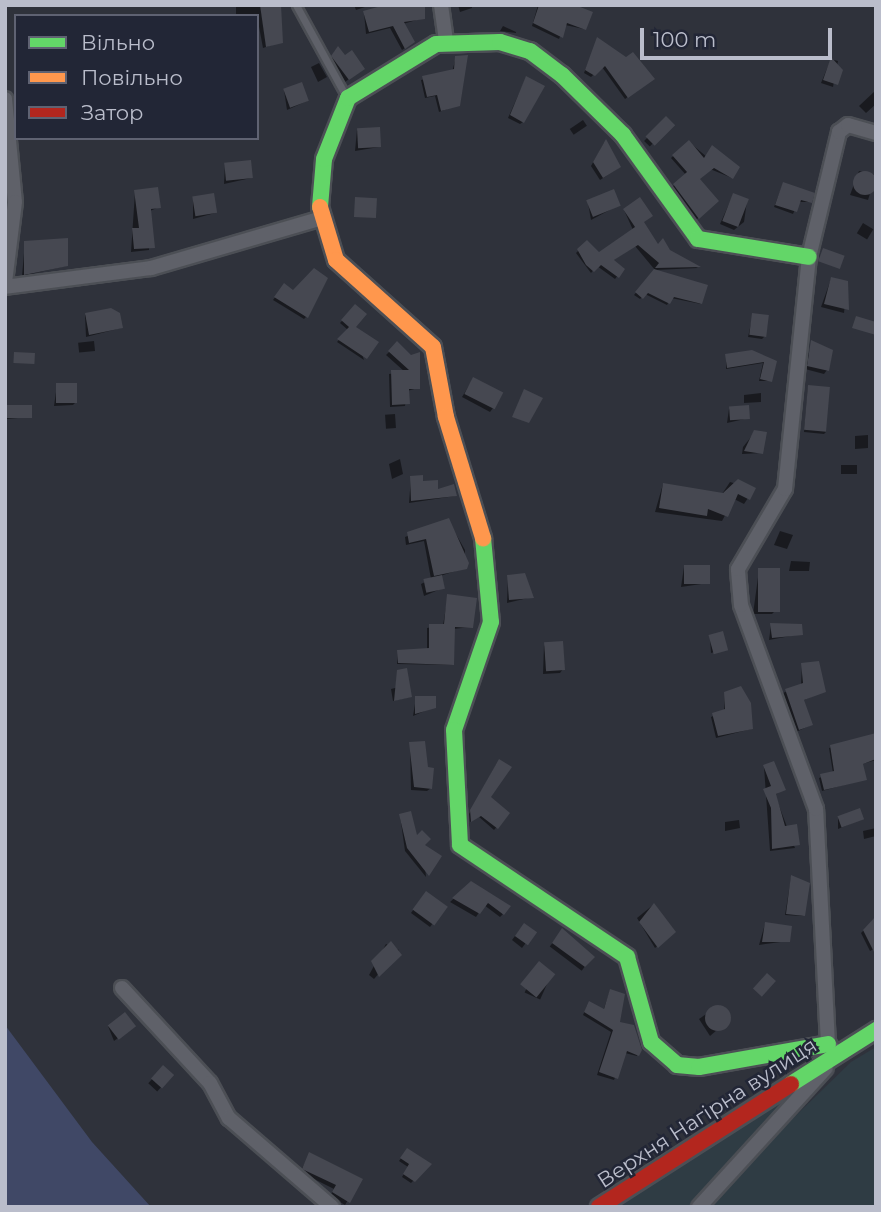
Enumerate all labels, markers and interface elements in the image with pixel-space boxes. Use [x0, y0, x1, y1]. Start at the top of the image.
legend [14, 14, 259, 140]
scale bar [643, 14, 836, 58]
text: 100 m [653, 27, 716, 52]
text: Вільно [81, 30, 155, 55]
text: Повільно [81, 65, 183, 90]
text: Затор [81, 100, 143, 125]
street label: Верхня Нагірна вулиця [593, 1033, 821, 1193]

